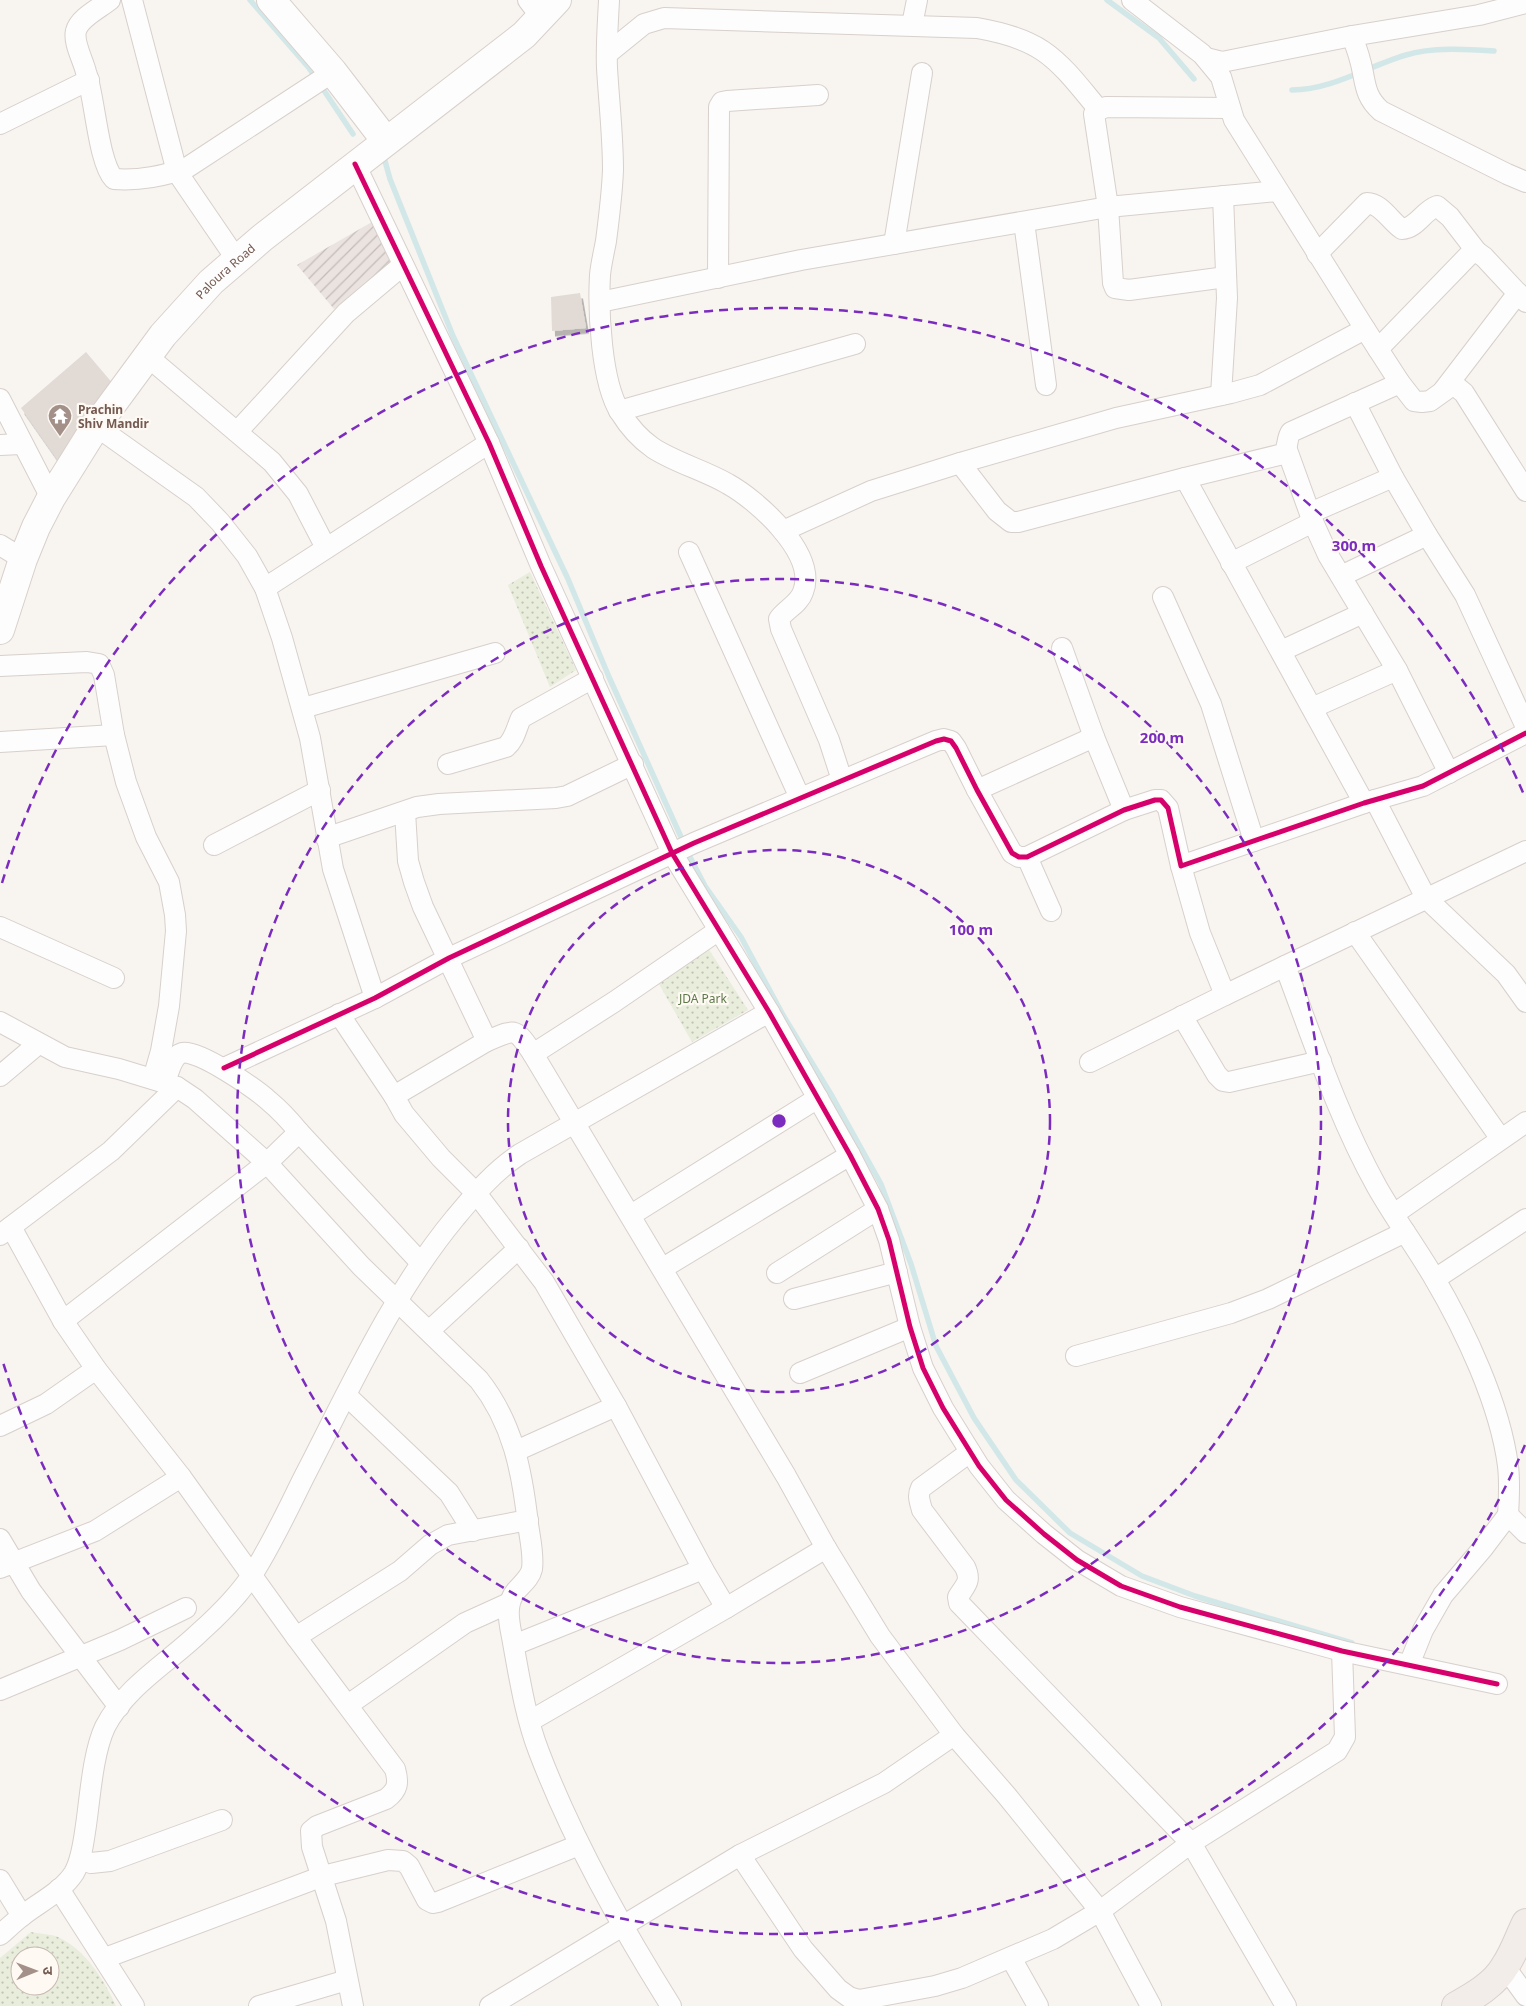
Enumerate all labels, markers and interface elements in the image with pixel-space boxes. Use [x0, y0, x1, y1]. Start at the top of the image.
street label: Paloura Road [191, 239, 258, 302]
place label: Prachin Shiv Mandir [78, 401, 149, 432]
temple icon: Prachin Shiv Mandir [47, 403, 73, 437]
text: 300 m [1332, 535, 1376, 555]
text: 200 m [1140, 727, 1184, 747]
text: 100 m [949, 919, 993, 939]
park label: JDA Park [678, 990, 728, 1007]
centre of rings [770, 1112, 788, 1130]
north arrow [10, 1946, 60, 1996]
text: उ [39, 1966, 58, 1976]

